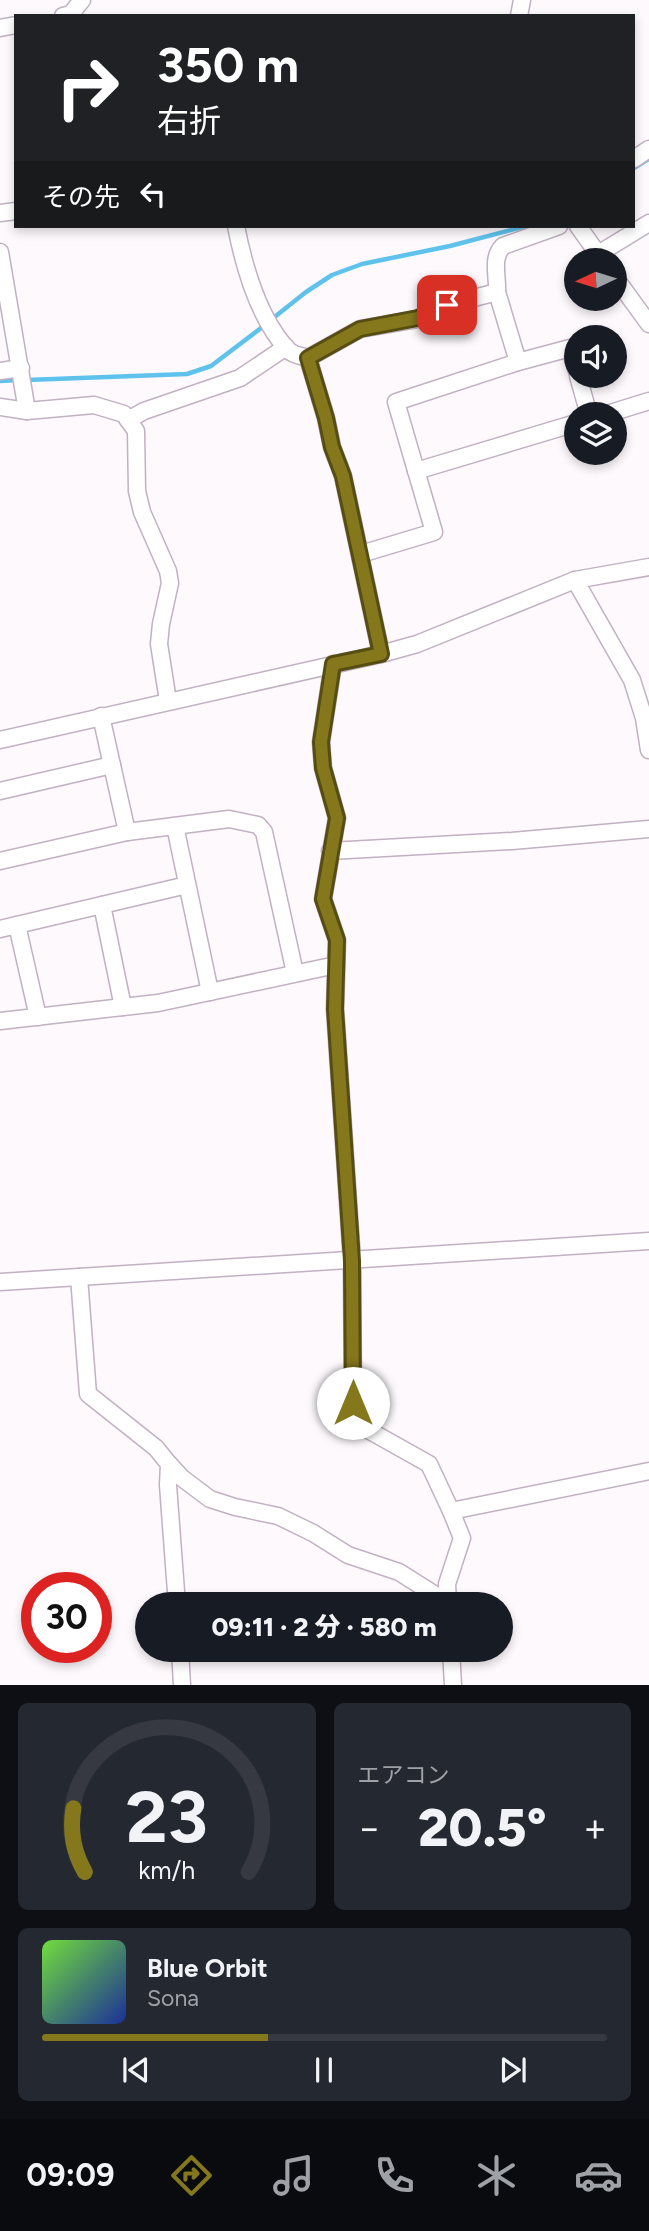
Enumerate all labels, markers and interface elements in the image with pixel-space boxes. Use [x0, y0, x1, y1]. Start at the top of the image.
text: 350 m [157, 35, 299, 94]
icon: right [42, 42, 133, 133]
text: 右折 [157, 102, 221, 140]
icon: left [134, 175, 172, 213]
text: その先 [42, 181, 120, 213]
north arrow [564, 248, 626, 312]
map controls [564, 248, 627, 465]
pin [417, 275, 477, 335]
icon: arrive [428, 286, 466, 324]
button: sound [564, 325, 627, 388]
button: layers [564, 402, 627, 465]
position arrow [316, 1366, 390, 1440]
speed limit sign: 30 [21, 1572, 112, 1663]
text: 09:11 · 2 分 · 580 m [211, 1611, 437, 1643]
text: エアコン [358, 1761, 450, 1789]
text: 23 [125, 1774, 208, 1861]
text: 20.5° [418, 1797, 547, 1859]
text: − [358, 1805, 381, 1851]
text: + [583, 1805, 607, 1851]
text: km/h [138, 1855, 195, 1885]
text: Blue Orbit [147, 1952, 268, 1984]
text: Sona [147, 1984, 199, 2012]
icon: previous [117, 2051, 155, 2089]
icon: pause [305, 2051, 343, 2089]
icon: next [494, 2051, 532, 2089]
icon: directions [167, 2151, 216, 2200]
icon: music [269, 2151, 318, 2200]
icon: phone [370, 2151, 419, 2200]
icon: climate [472, 2151, 521, 2200]
icon: car [574, 2151, 623, 2200]
text: 09:09 [26, 2156, 115, 2194]

